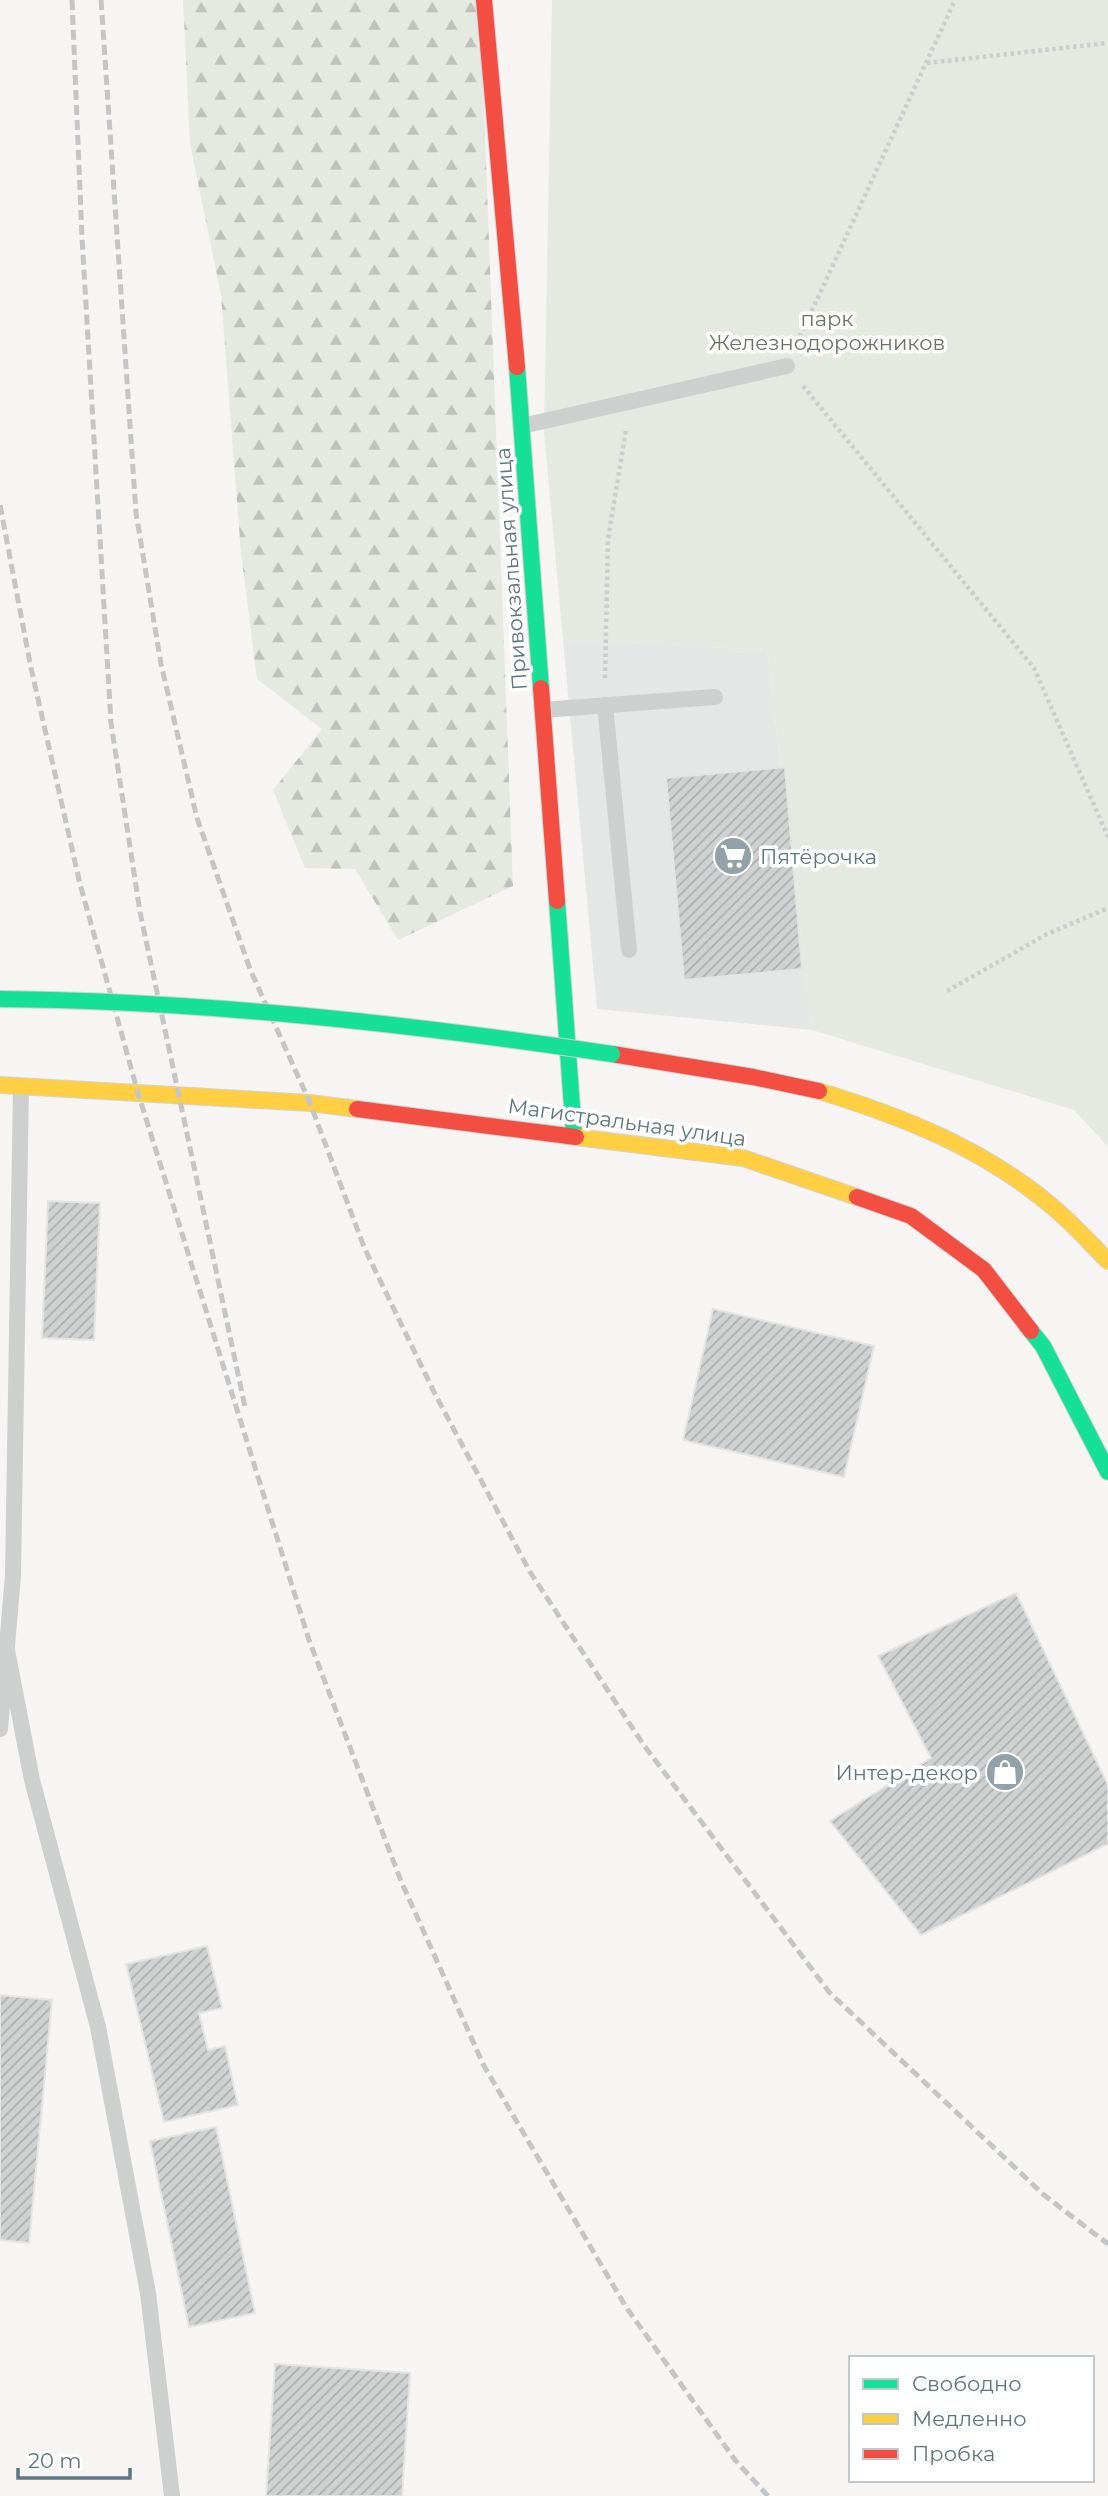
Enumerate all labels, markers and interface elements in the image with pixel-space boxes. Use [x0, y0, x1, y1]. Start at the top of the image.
park label: парк Железнодорожников [709, 306, 945, 355]
street label: Привокзальная улица [490, 447, 532, 691]
supermarket icon: Пятёрочка [712, 835, 754, 877]
place label: Пятёрочка [760, 844, 877, 869]
street label: Магистральная улица [506, 1093, 748, 1151]
shop icon: Интер-декор [984, 1751, 1026, 1793]
place label: Интер-декор [835, 1760, 978, 1785]
legend [849, 2356, 1094, 2482]
text: Свободно [912, 2371, 1022, 2396]
text: Медленно [912, 2406, 1027, 2431]
scale bar [18, 2436, 130, 2480]
text: Пробка [912, 2441, 995, 2466]
text: 20 m [28, 2448, 82, 2473]

